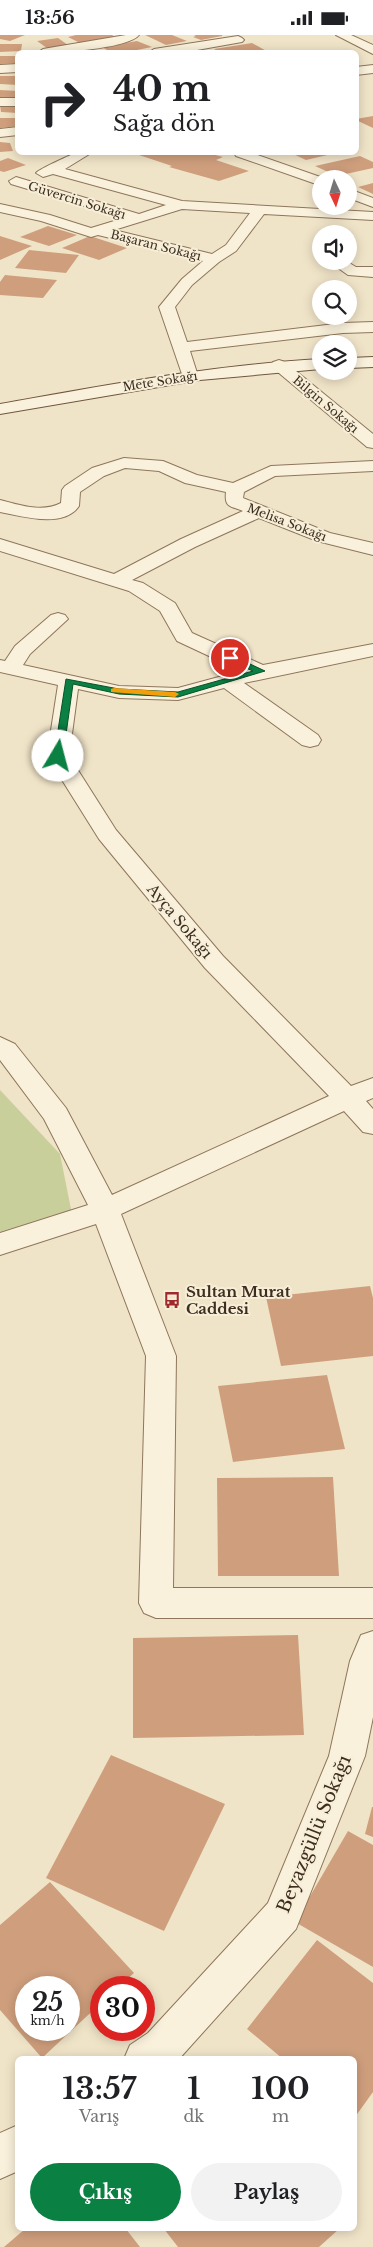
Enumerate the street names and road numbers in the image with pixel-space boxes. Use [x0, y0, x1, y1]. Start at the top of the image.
street label: Güvercin Sokağı [26, 178, 128, 222]
street label: Başaran Sokağı [109, 226, 203, 264]
street label: Mete Sokağı [122, 368, 198, 394]
street label: Bilgin Sokağı [290, 372, 362, 436]
street label: Melisa Sokağı [245, 500, 329, 544]
street label: Ayça Sokağı [143, 879, 217, 962]
street label: Beyazgüllü Sokağı [272, 1752, 356, 1916]

